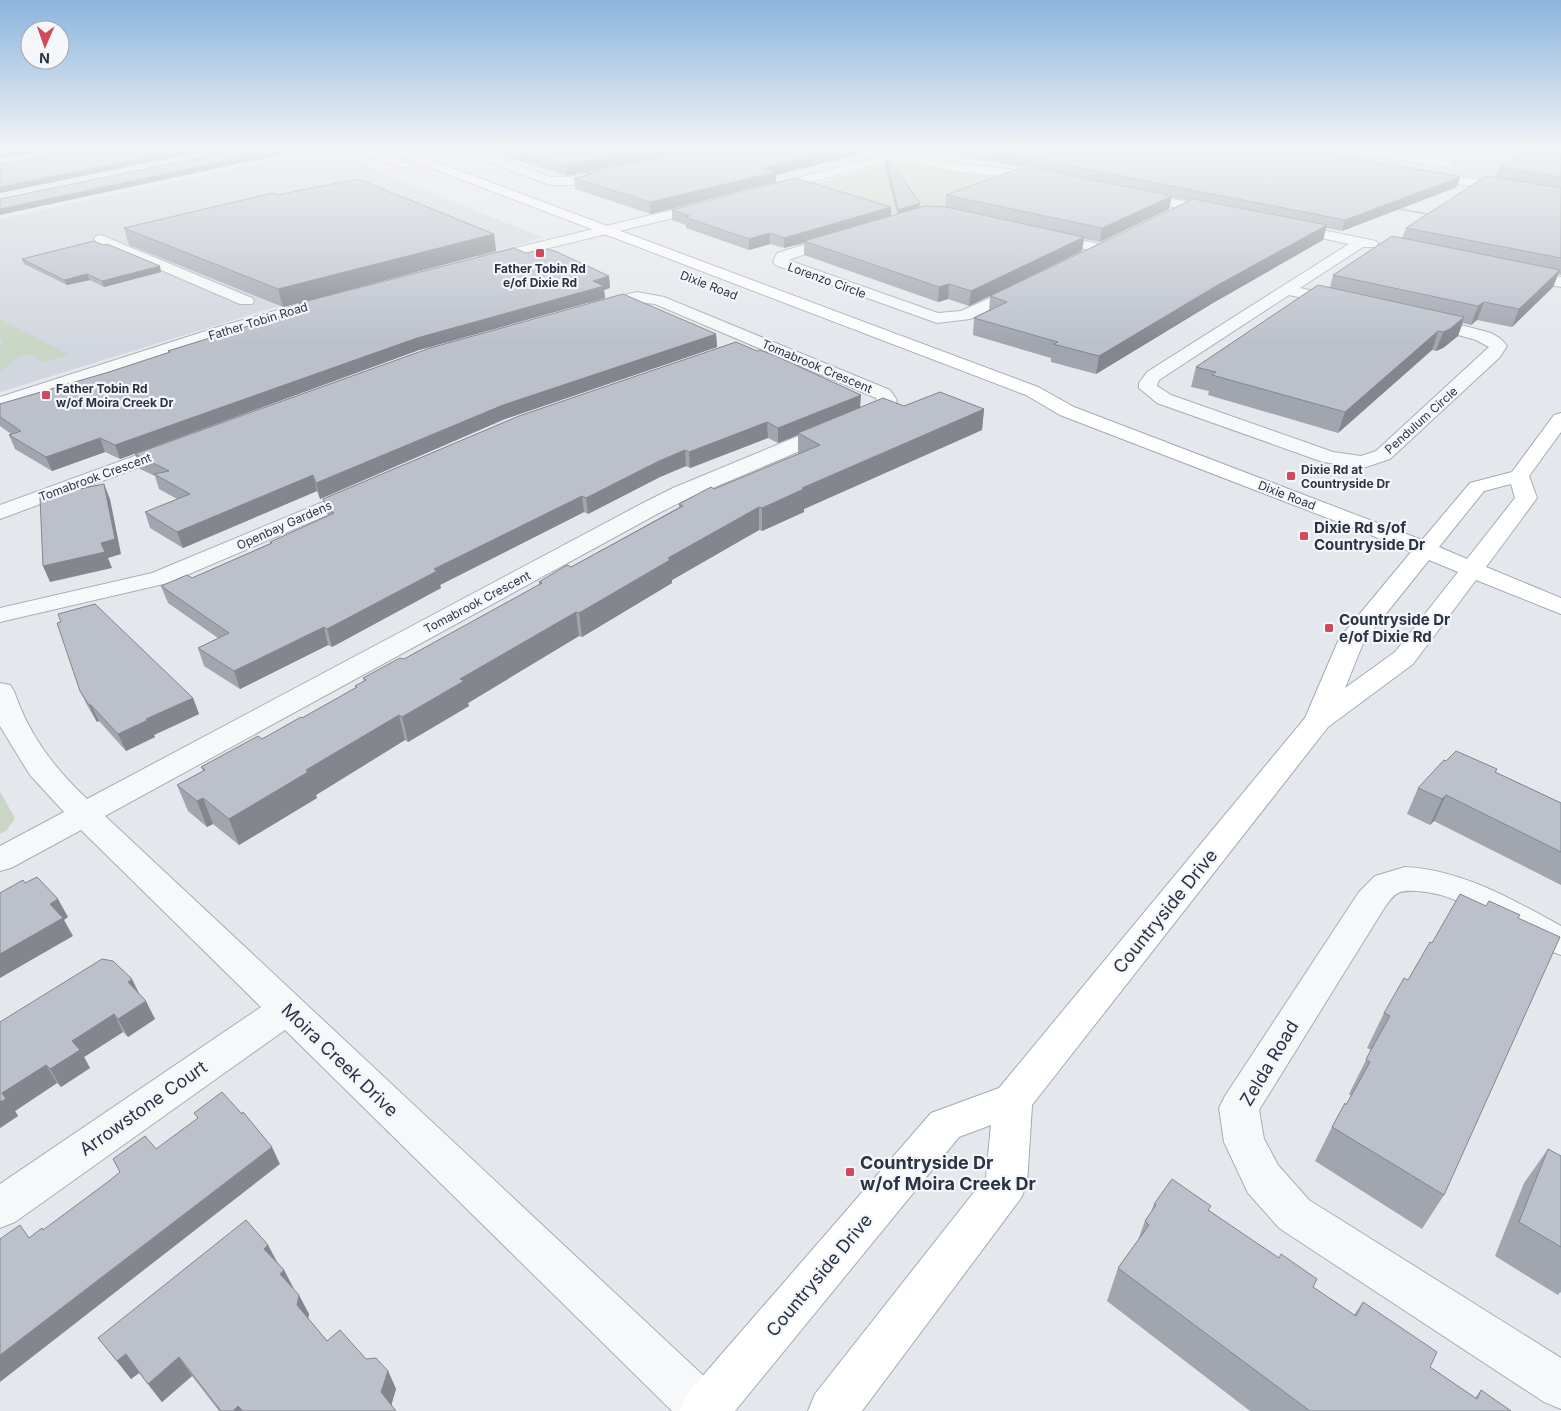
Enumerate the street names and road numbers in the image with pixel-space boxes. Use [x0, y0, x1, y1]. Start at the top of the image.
street label: Lorenzo Circle [786, 259, 868, 301]
street label: Dixie Road [678, 267, 740, 303]
street label: Father Tobin Road [207, 299, 309, 343]
street label: Tomabrook Crescent [760, 336, 875, 396]
street label: Pendulum Circle [1382, 383, 1460, 457]
street label: Tomabrook Crescent [37, 450, 153, 504]
street label: Dixie Road [1256, 477, 1318, 513]
street label: Openbay Gardens [234, 497, 334, 553]
street label: Tomabrook Crescent [421, 568, 533, 636]
street label: Countryside Drive [1109, 845, 1221, 977]
street label: Moira Creek Drive [277, 999, 403, 1121]
street label: Zelda Road [1235, 1017, 1303, 1109]
street label: Arrowstone Court [75, 1056, 211, 1160]
street label: Countryside Drive [762, 1209, 876, 1341]

